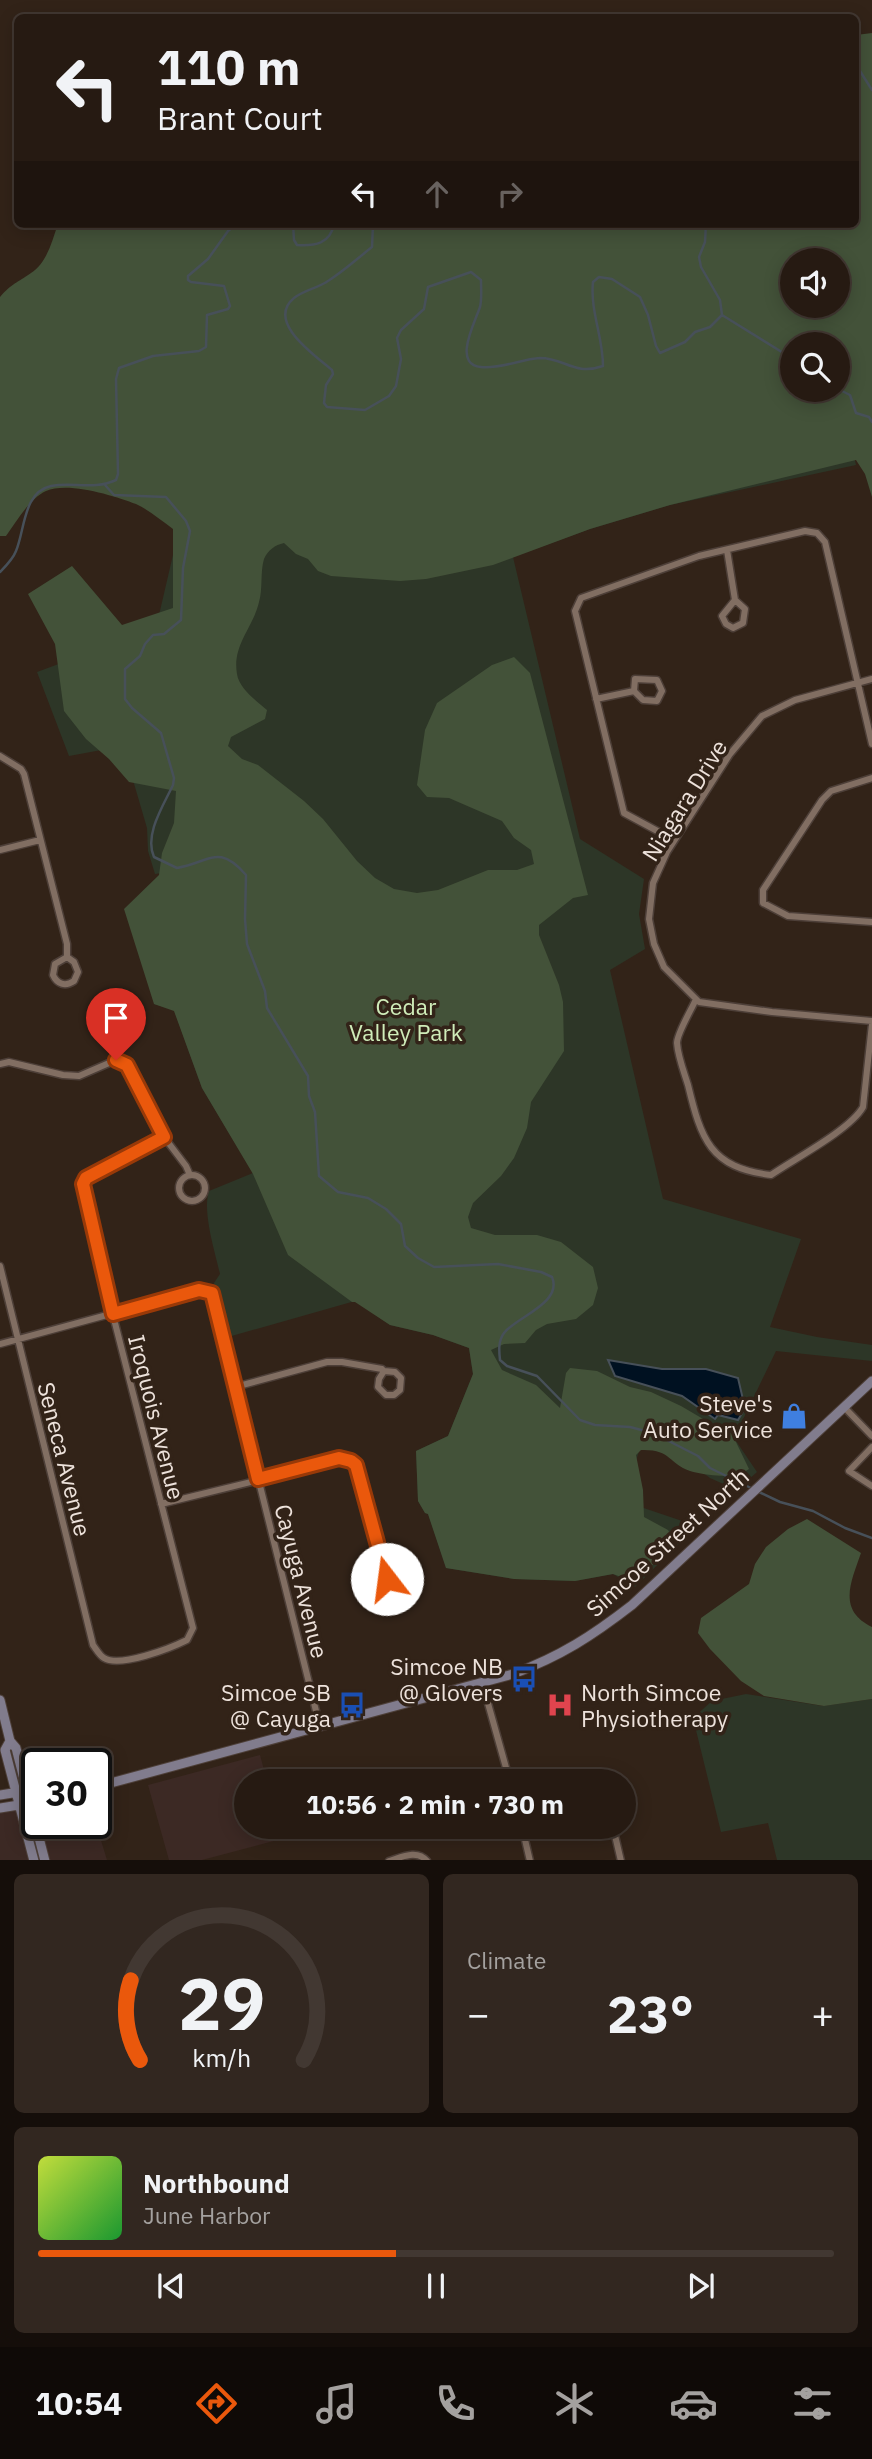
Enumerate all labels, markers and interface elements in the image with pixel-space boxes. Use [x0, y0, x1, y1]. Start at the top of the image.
text: 110 m [157, 35, 301, 98]
icon: left [42, 42, 133, 133]
text: Brant Court [157, 97, 323, 139]
icon: left [345, 175, 383, 213]
icon: ahead [418, 175, 456, 213]
icon: right [491, 175, 529, 213]
map controls [780, 248, 850, 402]
button: sound [780, 248, 850, 318]
button: search [780, 332, 850, 402]
street label: Niagara Drive [635, 733, 733, 867]
pin [86, 988, 146, 1060]
park label: Cedar Valley Park [349, 991, 463, 1047]
icon: arrive [97, 999, 135, 1037]
street label: Iroquois Avenue [122, 1331, 192, 1503]
street label: Seneca Avenue [31, 1379, 99, 1539]
place label: Steve's Auto Service [643, 1388, 773, 1444]
shop icon: Steve's Auto Service [779, 1401, 809, 1431]
street label: Simcoe Street North [579, 1461, 755, 1623]
street label: Cayuga Avenue [268, 1501, 336, 1661]
position arrow [350, 1542, 424, 1616]
place label: Simcoe NB @ Glovers [390, 1651, 503, 1707]
bus stop icon: Simcoe NB @ Glovers [509, 1664, 539, 1694]
place label: Simcoe SB @ Cayuga [221, 1677, 331, 1733]
place label: North Simcoe Physiotherapy [581, 1677, 729, 1733]
bus stop icon: Simcoe SB @ Cayuga [337, 1690, 367, 1720]
hospital icon: North Simcoe Physiotherapy [545, 1690, 575, 1720]
speed limit sign: 30 [21, 1748, 112, 1839]
text: 10:56 · 2 min · 730 m [306, 1787, 564, 1821]
text: Climate [467, 1945, 546, 1975]
text: 29 [178, 1955, 265, 2050]
text: 23° [607, 1980, 694, 2047]
text: − [467, 1989, 490, 2038]
text: + [811, 1989, 834, 2038]
text: km/h [192, 2040, 251, 2073]
text: Northbound [143, 2166, 290, 2200]
text: June Harbor [143, 2200, 271, 2230]
icon: previous [152, 2267, 190, 2305]
icon: pause [417, 2267, 455, 2305]
icon: next [682, 2267, 720, 2305]
icon: directions [192, 2379, 241, 2428]
icon: music [312, 2379, 361, 2428]
icon: phone [431, 2379, 480, 2428]
icon: climate [550, 2379, 599, 2428]
icon: car [669, 2379, 718, 2428]
icon: filters [788, 2379, 837, 2428]
text: 10:54 [35, 2382, 122, 2424]

